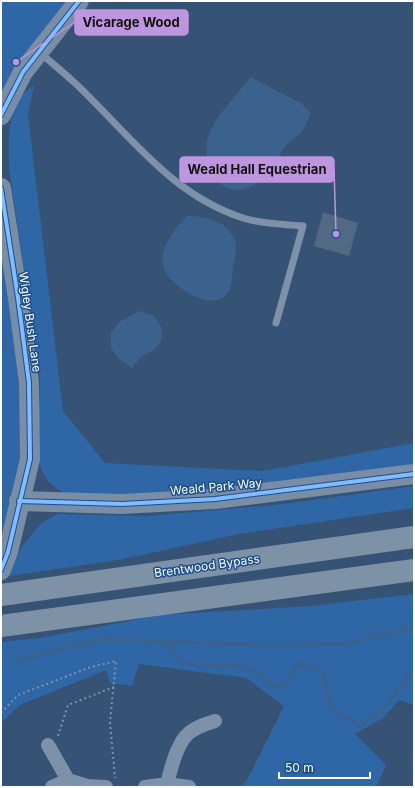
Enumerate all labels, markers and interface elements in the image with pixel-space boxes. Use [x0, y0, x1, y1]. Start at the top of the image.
callout: Vicarage Wood [75, 10, 188, 35]
text: Vicarage Wood [82, 14, 180, 30]
callout: Weald Hall Equestrian [180, 157, 334, 182]
text: Weald Hall Equestrian [188, 161, 326, 177]
street label: Wigley Bush Lane [16, 271, 45, 373]
street label: Weald Park Way [169, 475, 263, 498]
street label: Brentwood Bypass [153, 551, 261, 580]
scale bar [279, 754, 370, 780]
text: 50 m [285, 760, 314, 775]

